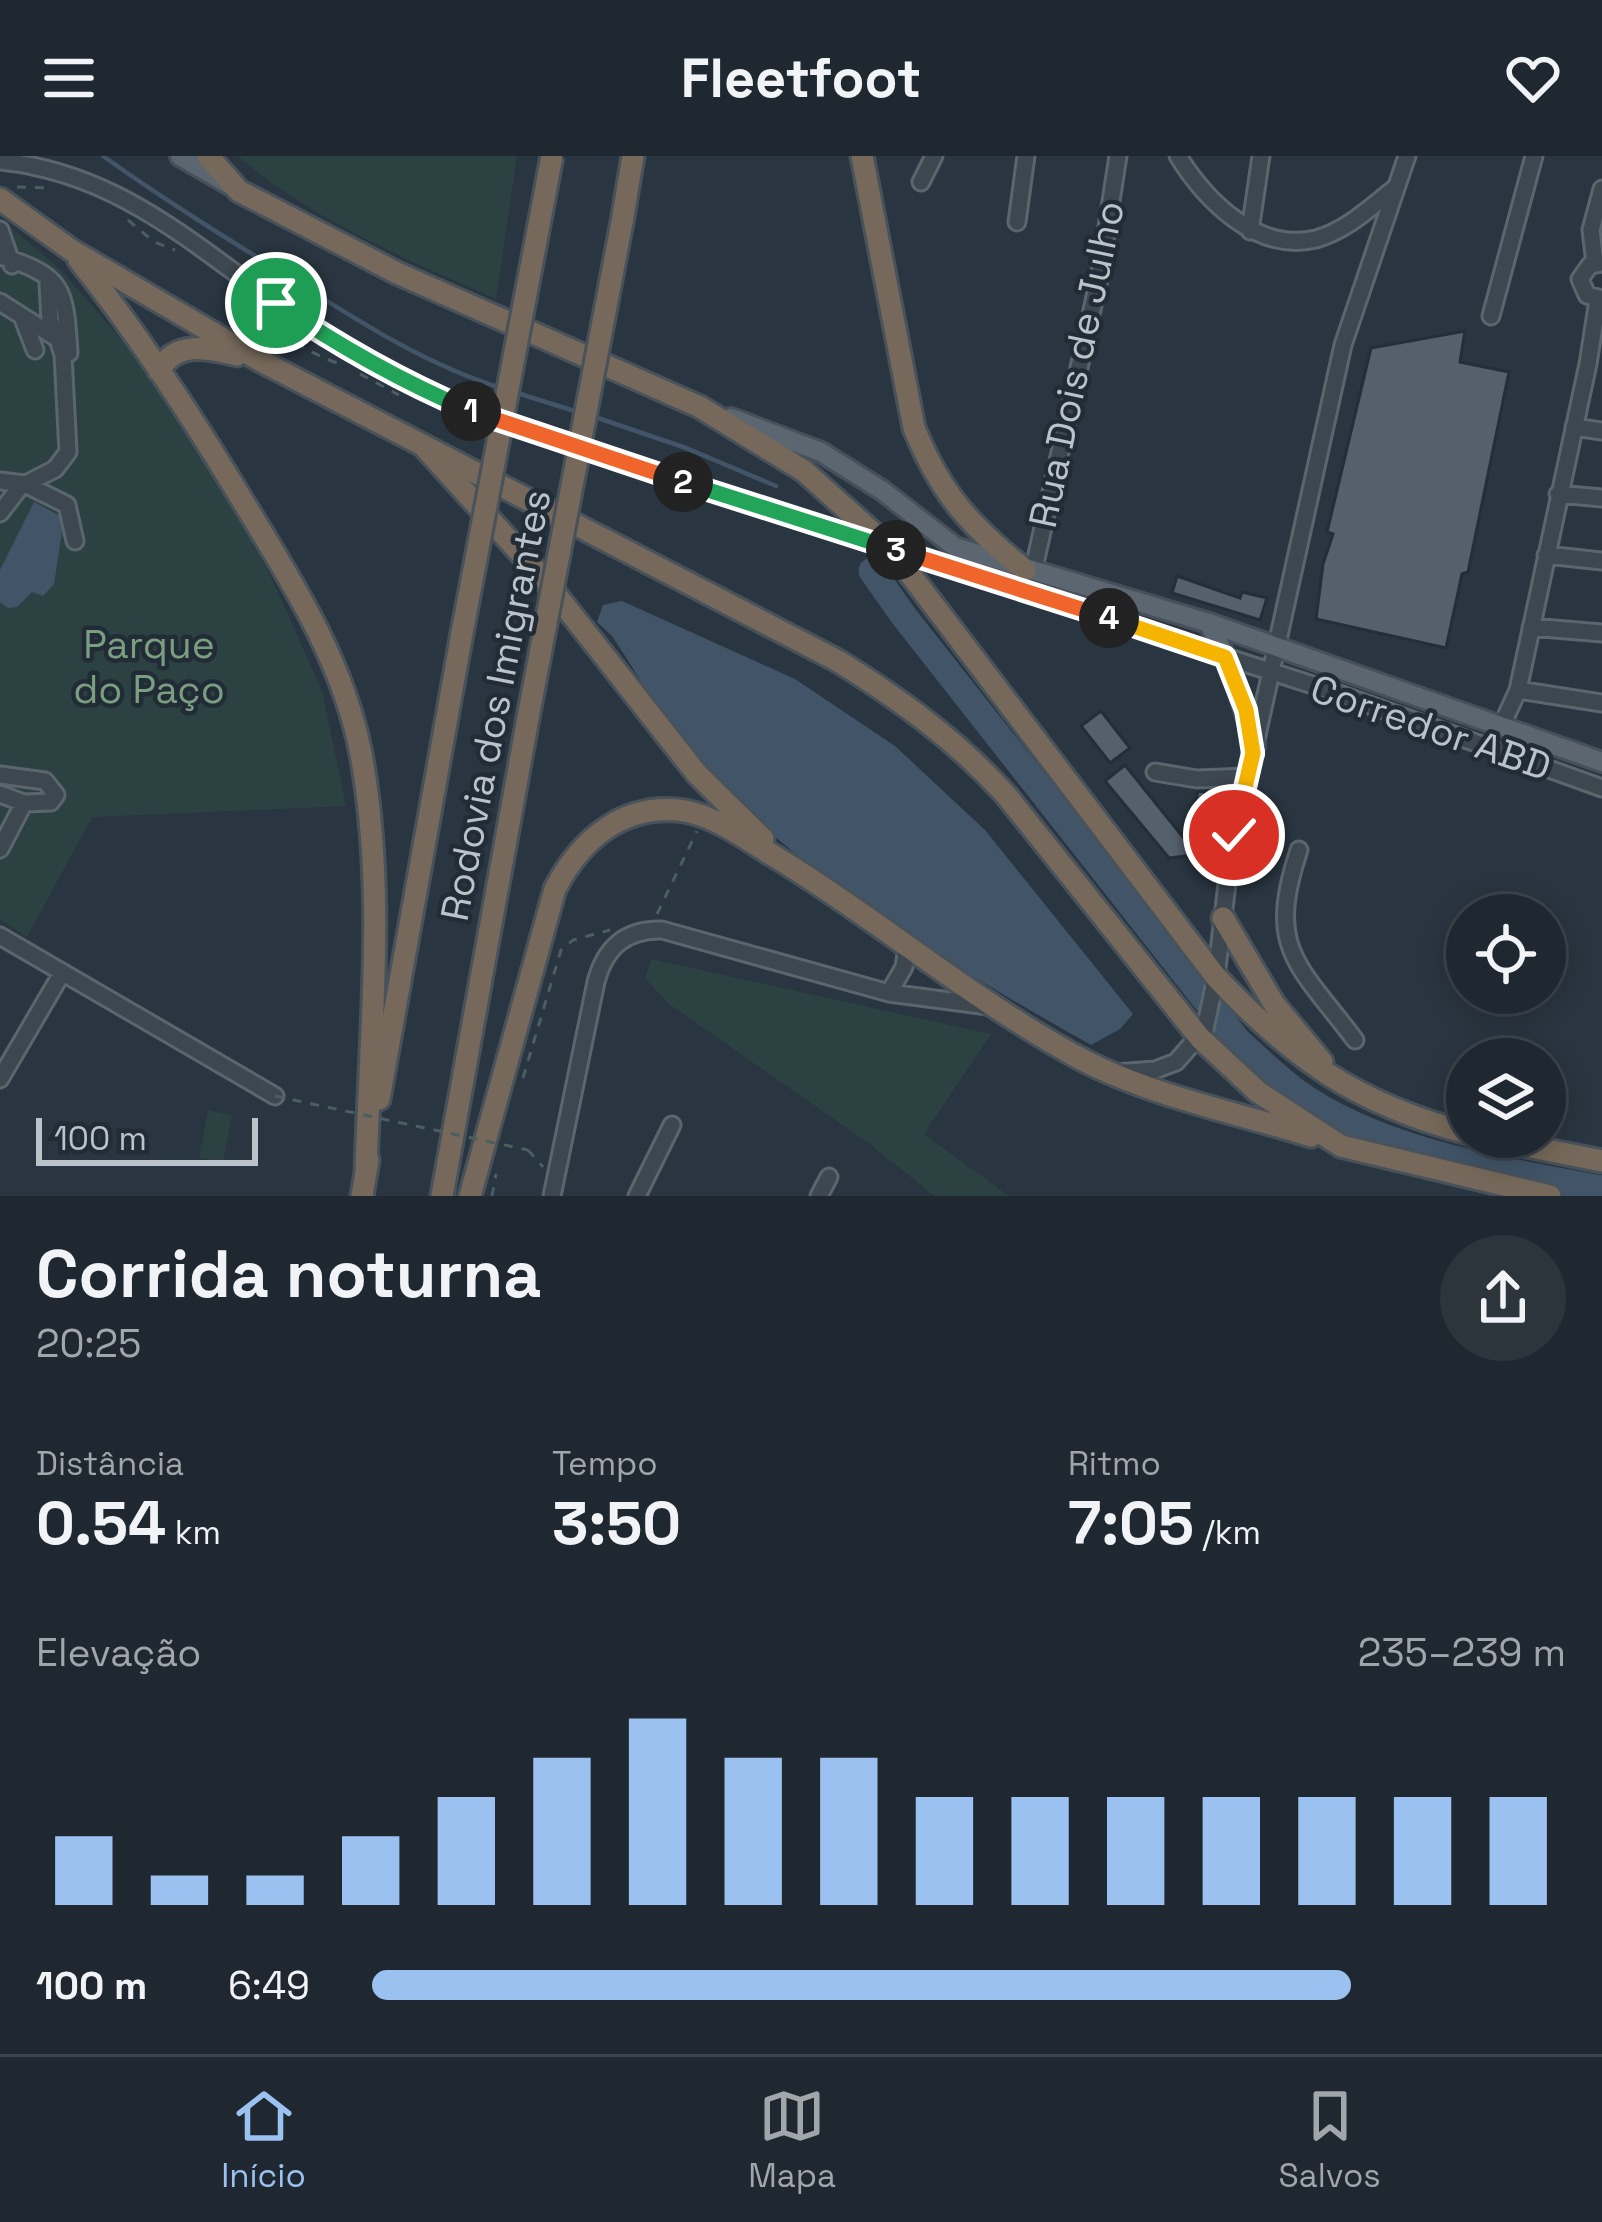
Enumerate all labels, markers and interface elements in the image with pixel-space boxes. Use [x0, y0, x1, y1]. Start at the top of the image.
text: Fleetfoot [681, 44, 921, 113]
icon: menu [36, 45, 102, 111]
icon: heart [1500, 45, 1566, 111]
street label: Rua Dois de Julho [1018, 196, 1135, 532]
pin [225, 252, 327, 354]
icon: arrive [243, 270, 309, 336]
pin: 1 [441, 381, 501, 441]
text: 1 [464, 390, 478, 432]
pin: 2 [653, 452, 713, 512]
text: 2 [673, 461, 693, 503]
street label: Rodovia dos Imigrantes [430, 485, 561, 925]
pin: 3 [866, 520, 926, 580]
text: 3 [886, 529, 906, 571]
pin: 4 [1079, 588, 1139, 648]
text: 4 [1099, 597, 1120, 639]
park label: Parque do Paço [73, 620, 225, 714]
street label: Corredor ABD [1304, 664, 1557, 791]
pin [1183, 784, 1285, 886]
icon: check [1201, 802, 1267, 868]
map controls [1446, 894, 1566, 1158]
button: locate [1446, 894, 1566, 1014]
button: layers [1446, 1038, 1566, 1158]
scale bar [36, 1112, 258, 1165]
text: 100 m [54, 1118, 147, 1160]
text: Corrida noturna [36, 1232, 541, 1316]
button: share [1440, 1235, 1566, 1361]
text: 20:25 [36, 1319, 141, 1368]
text: Distância [36, 1443, 184, 1485]
text: Tempo [552, 1443, 658, 1485]
text: Ritmo [1068, 1443, 1161, 1485]
text: 0.54 [36, 1485, 166, 1562]
text: 3:50 [552, 1485, 681, 1562]
text: 7:05 [1068, 1485, 1194, 1562]
text: km [166, 1512, 221, 1554]
text: /km [1194, 1512, 1261, 1554]
text: Elevação [36, 1628, 201, 1677]
text: 235–239 m [1358, 1628, 1566, 1677]
text: 100 m [36, 1961, 147, 2010]
text: 6:49 [228, 1961, 310, 2010]
tab: Início [221, 2083, 306, 2197]
tab: Mapa [748, 2083, 836, 2197]
tab: Salvos [1279, 2083, 1381, 2197]

